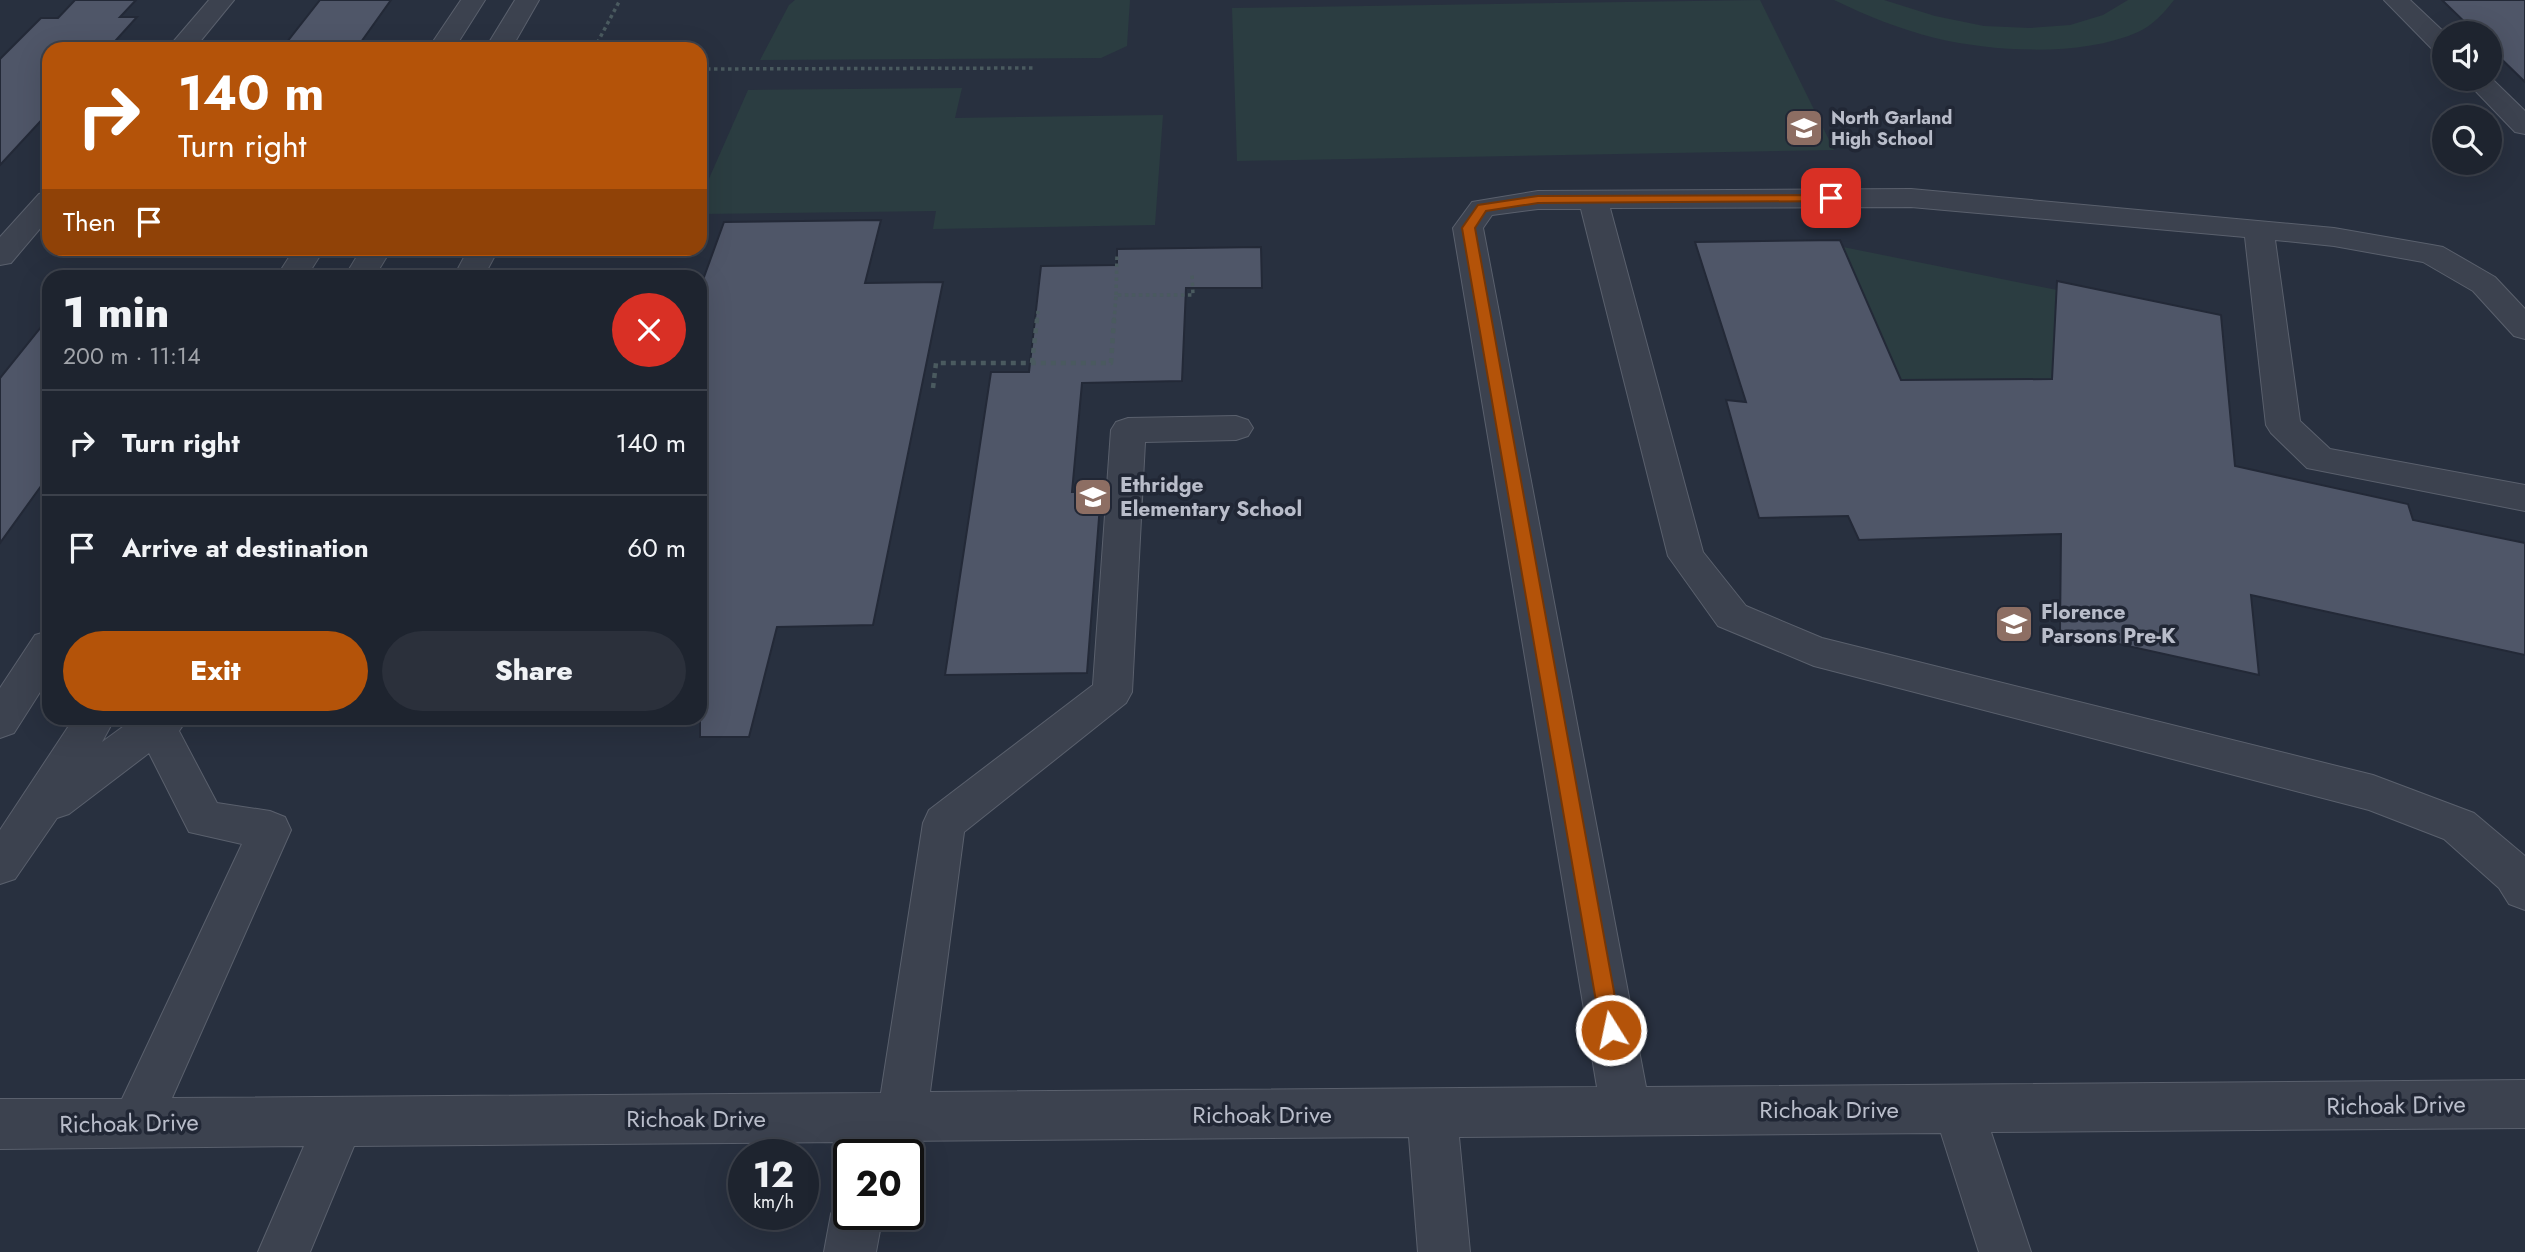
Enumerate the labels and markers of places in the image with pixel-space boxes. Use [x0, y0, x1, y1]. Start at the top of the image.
place label: North Garland High School [1831, 105, 1952, 152]
school or university icon: North Garland High School [1783, 107, 1825, 149]
pin [1801, 168, 1861, 228]
place label: Ethridge Elementary School [1120, 470, 1302, 524]
school or university icon: Ethridge Elementary School [1072, 476, 1114, 518]
place label: Florence Parsons Pre-K [2041, 597, 2176, 651]
school or university icon: Florence Parsons Pre-K [1993, 603, 2035, 645]

